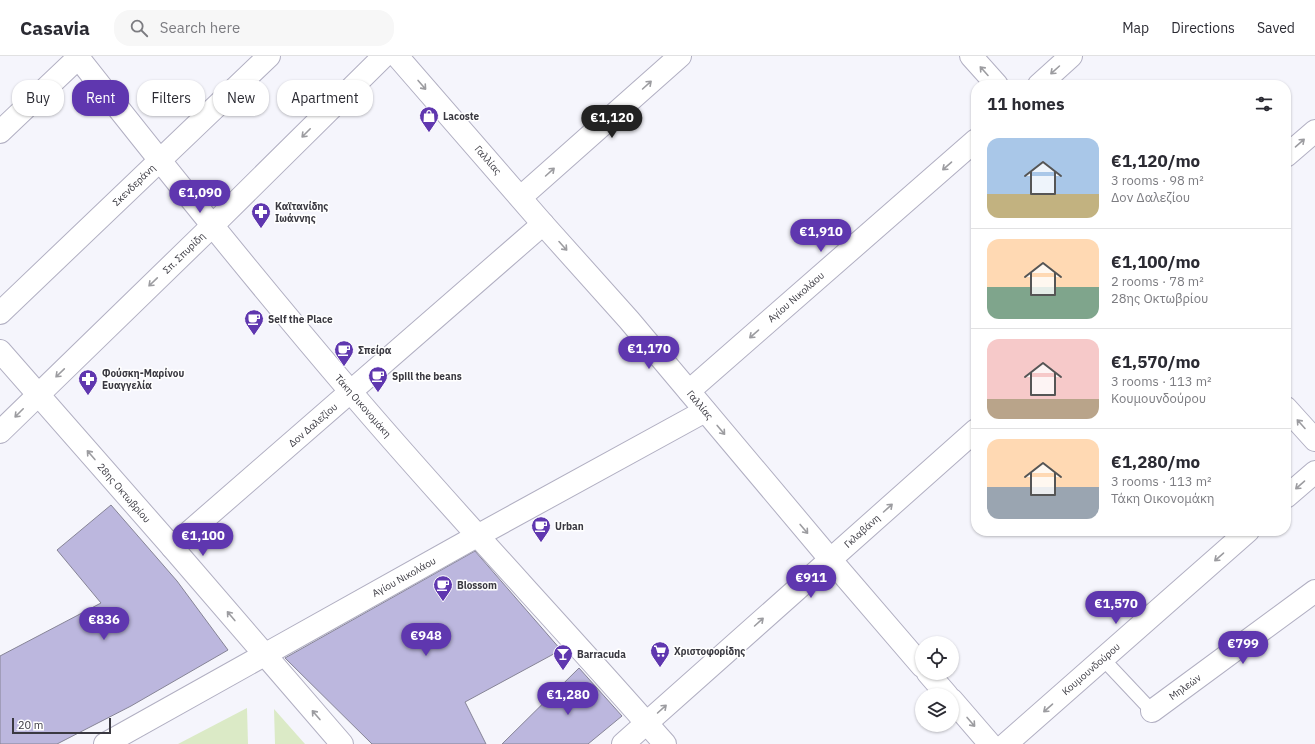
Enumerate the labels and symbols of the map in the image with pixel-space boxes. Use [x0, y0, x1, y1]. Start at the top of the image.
one-way arrow [980, 66, 989, 76]
one-way arrow [1050, 66, 1060, 75]
one-way arrow [418, 80, 427, 91]
one-way arrow [642, 81, 652, 90]
shop icon: Lacoste [418, 105, 440, 133]
pin: €1,120 [579, 105, 645, 139]
place label: Lacoste [443, 110, 480, 123]
one-way arrow [301, 128, 311, 137]
one-way arrow [1295, 139, 1306, 148]
street label: Γαλλίας [472, 143, 504, 177]
street label: Σκενδεράνη [110, 161, 158, 209]
one-way arrow [941, 161, 952, 170]
one-way arrow [545, 167, 555, 176]
pin: €1,090 [167, 180, 233, 214]
place label: Καϊτανίδης Ιωάννης [275, 200, 328, 225]
pharmacy icon: Καϊτανίδης Ιωάννης [250, 201, 272, 229]
pin: €1,910 [788, 219, 854, 253]
street label: Σπ. Σπυρίδη [160, 230, 208, 276]
one-way arrow [559, 241, 568, 252]
street label: Αγίου Νικολάου [765, 269, 827, 325]
one-way arrow [148, 277, 158, 287]
cafe icon: Self the Place [243, 308, 265, 336]
place label: Self the Place [268, 313, 333, 326]
one-way arrow [749, 330, 759, 339]
pin: €1,170 [616, 336, 682, 370]
cafe icon: Σπείρα [333, 339, 355, 367]
place label: Σπείρα [358, 344, 392, 357]
cafe icon: Spill the beans [367, 365, 389, 393]
place label: Φούσκη-Μαρίνου Ευαγγελία [102, 367, 184, 392]
one-way arrow [55, 368, 65, 378]
pharmacy icon: Φούσκη-Μαρίνου Ευαγγελία [77, 368, 99, 396]
place label: Spill the beans [392, 370, 462, 383]
street label: Τάκη Οικονομάκη [332, 372, 394, 440]
street label: Γαλλίας [684, 388, 716, 423]
street label: Δον Δαλεζίου [286, 400, 340, 450]
one-way arrow [14, 408, 24, 418]
one-way arrow [1296, 419, 1305, 429]
one-way arrow [716, 425, 725, 435]
one-way arrow [87, 450, 96, 460]
street label: 28ης Οκτωβρίου [95, 460, 153, 526]
one-way arrow [1295, 480, 1306, 489]
one-way arrow [883, 503, 893, 513]
street label: Γκλαβάνη [841, 511, 883, 551]
cafe icon: Urban [530, 515, 552, 543]
place label: Urban [555, 520, 584, 533]
pin: €1,100 [170, 523, 236, 557]
one-way arrow [800, 524, 809, 535]
one-way arrow [1213, 552, 1224, 561]
street label: Αγίου Νικολάου [370, 554, 438, 600]
pin: €911 [787, 565, 835, 599]
cafe icon: Blossom [432, 574, 454, 602]
place label: Blossom [457, 579, 497, 592]
pin: €1,570 [1083, 591, 1149, 625]
pin: €836 [80, 607, 128, 641]
one-way arrow [227, 611, 236, 622]
one-way arrow [754, 618, 765, 627]
pin: €948 [402, 623, 450, 657]
pin: €799 [1219, 631, 1267, 665]
supermarket icon: Χριστοφορίδης [649, 640, 671, 668]
street label: Κουμουνδούρου [1059, 640, 1123, 698]
bar icon: Barracuda [552, 643, 574, 671]
place label: Χριστοφορίδης [674, 645, 745, 658]
place label: Barracuda [577, 648, 626, 661]
street label: Μηλεών [1166, 671, 1204, 703]
pin: €1,280 [535, 682, 601, 716]
one-way arrow [1042, 703, 1053, 712]
one-way arrow [657, 704, 667, 713]
one-way arrow [312, 709, 321, 720]
scale bar [12, 716, 111, 735]
one-way arrow [966, 717, 976, 727]

